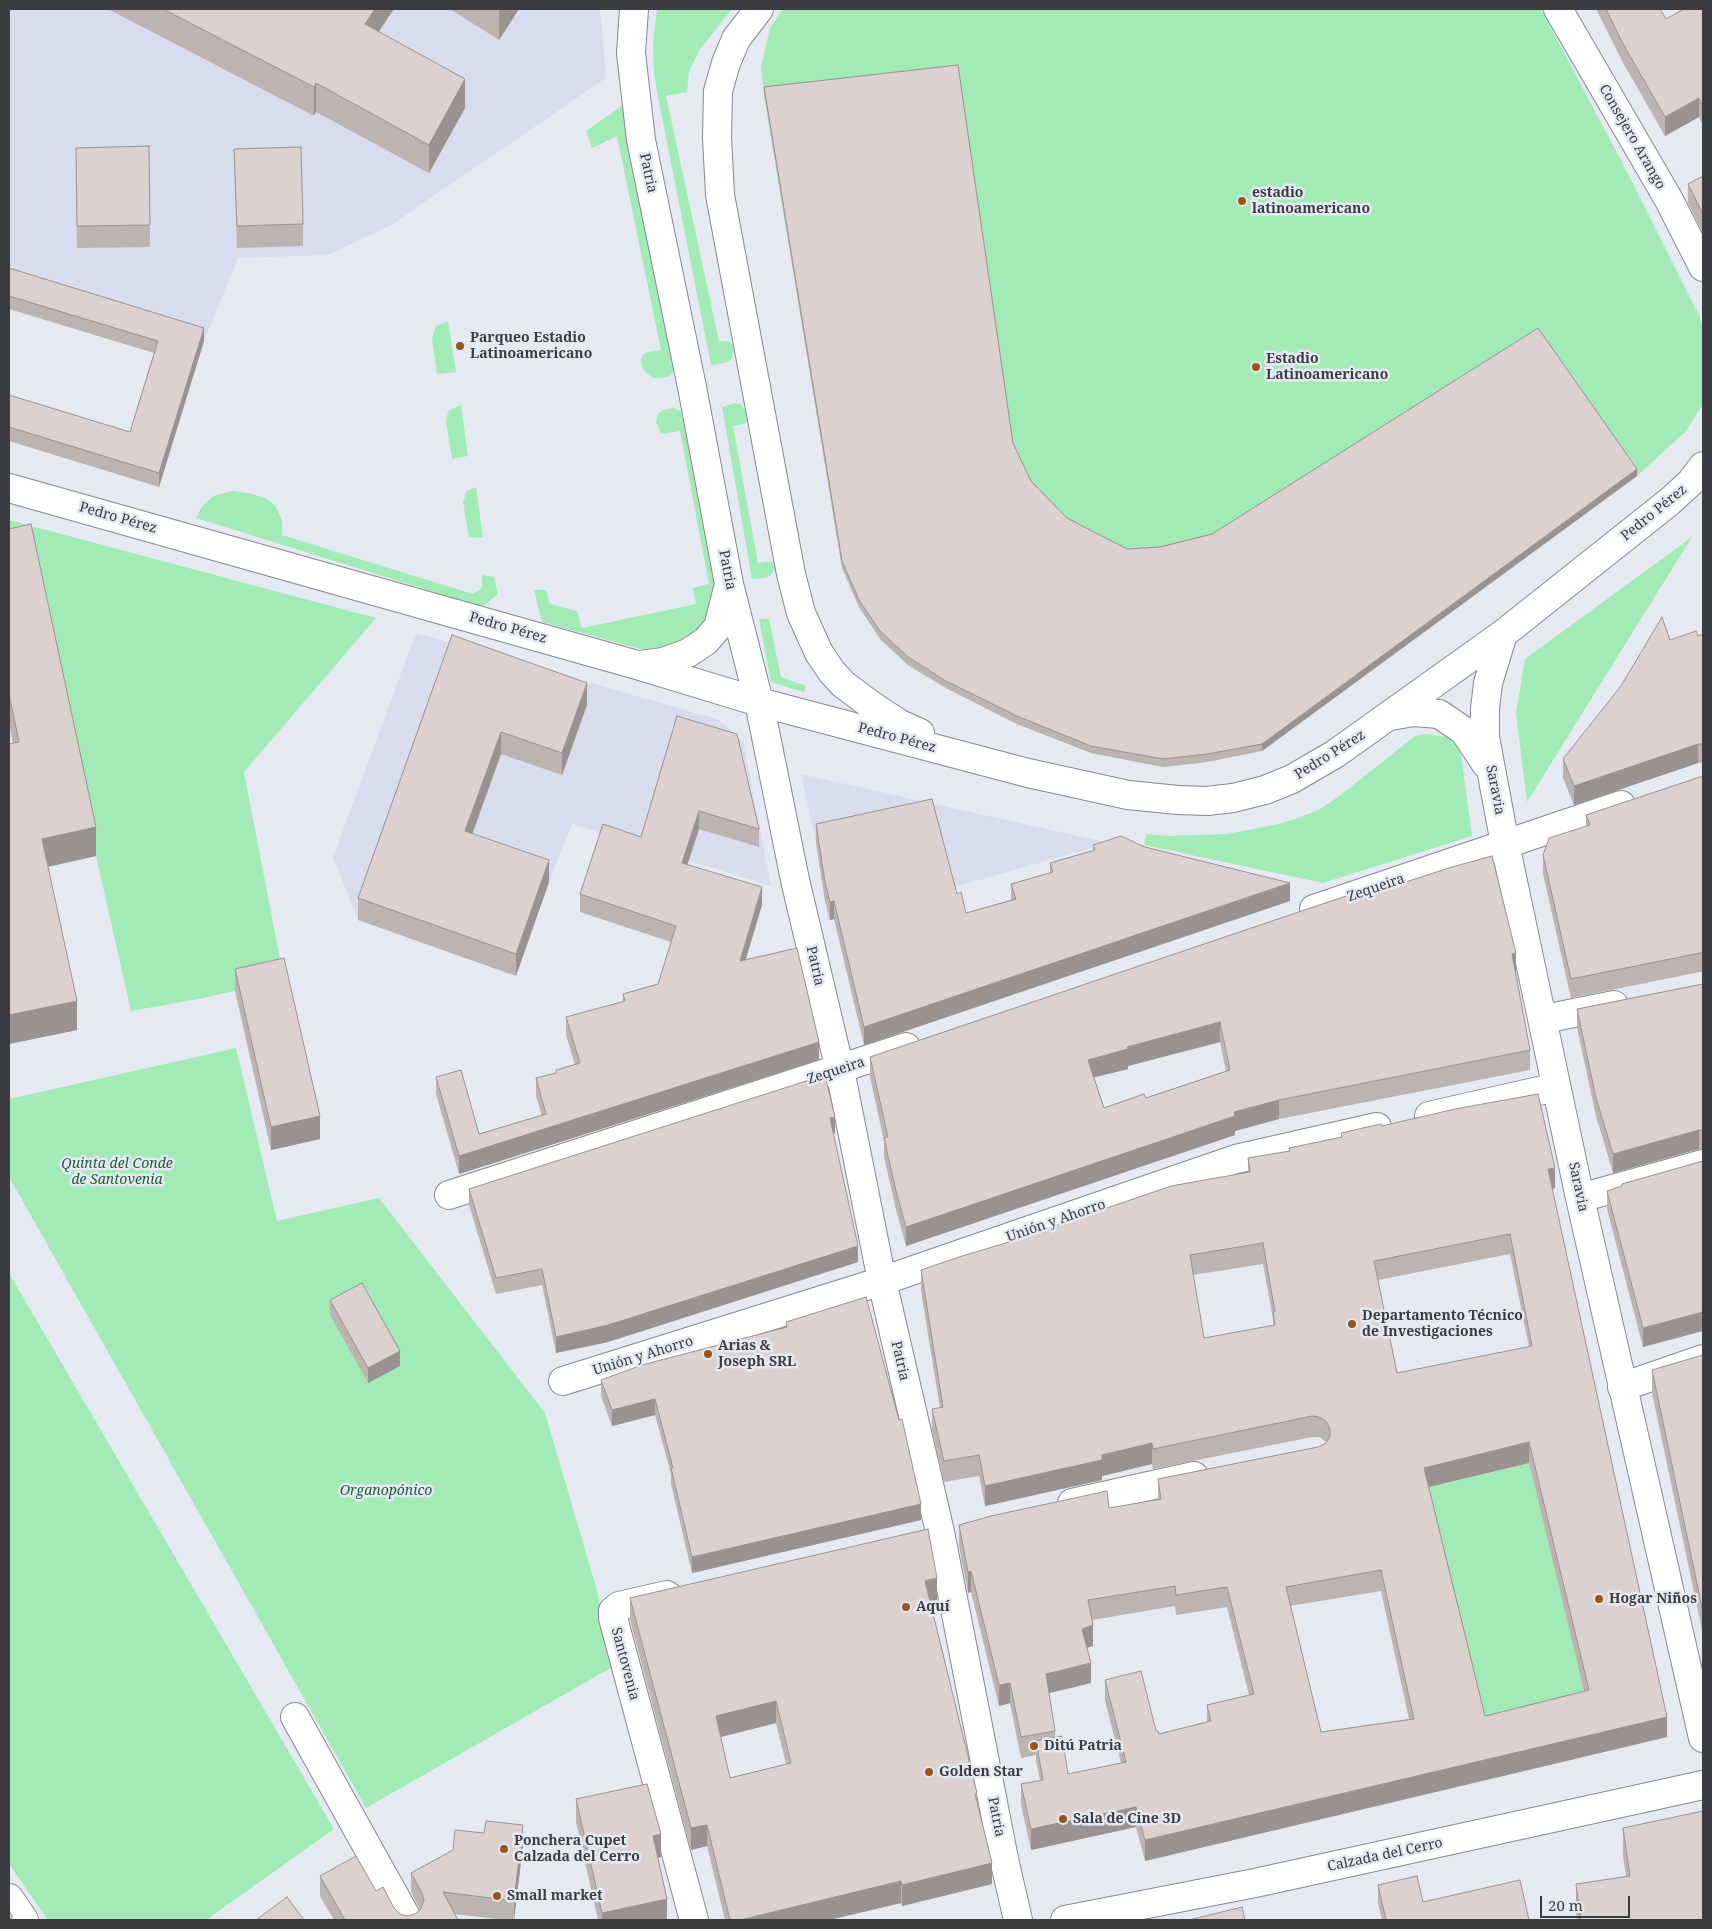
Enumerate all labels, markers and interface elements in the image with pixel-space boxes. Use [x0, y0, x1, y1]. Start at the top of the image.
street label: Consejero Arango [1595, 82, 1669, 192]
street label: Patria [636, 152, 660, 194]
place label: estadio latinoamericano [1252, 185, 1370, 218]
marker: estadio latinoamericano [1236, 195, 1248, 207]
place label: Parqueo Estadio Latinoamericano [470, 330, 592, 362]
marker: Parqueo Estadio Latinoamericano [454, 340, 466, 352]
place label: Estadio Latinoamericano [1266, 351, 1388, 384]
marker: Estadio Latinoamericano [1250, 361, 1262, 373]
street label: Pedro Pérez [1618, 481, 1690, 545]
street label: Pedro Pérez [77, 499, 159, 537]
street label: Patria [715, 549, 739, 591]
street label: Pedro Pérez [467, 609, 549, 647]
street label: Pedro Pérez [856, 720, 938, 756]
street label: Pedro Pérez [1292, 727, 1368, 783]
street label: Saravia [1482, 764, 1508, 816]
street label: Zequeira [1345, 870, 1407, 906]
street label: Patria [802, 945, 828, 987]
street label: Zequeira [805, 1054, 867, 1088]
park label: Quinta del Conde de Santovenia [61, 1156, 173, 1188]
street label: Saravia [1565, 1161, 1591, 1213]
street label: Unión y Ahorro [1004, 1196, 1108, 1246]
place label: Departamento Técnico de Investigaciones [1362, 1308, 1523, 1340]
marker: Departamento Técnico de Investigaciones [1346, 1318, 1358, 1330]
street label: Unión y Ahorro [591, 1333, 695, 1379]
place label: Arias & Joseph SRL [718, 1338, 796, 1370]
street label: Patria [887, 1340, 913, 1382]
marker: Arias & Joseph SRL [702, 1348, 714, 1360]
park label: Organopónico [340, 1483, 432, 1499]
place label: Hogar Niños [1609, 1591, 1697, 1607]
marker: Hogar Niños [1593, 1593, 1605, 1605]
place label: Aquí [916, 1599, 950, 1615]
marker: Aquí [900, 1601, 912, 1613]
street label: Santovenia [607, 1626, 643, 1702]
place label: Ditú Patria [1044, 1738, 1122, 1754]
marker: Ditú Patria [1028, 1740, 1040, 1752]
place label: Golden Star [939, 1764, 1023, 1780]
marker: Golden Star [923, 1766, 935, 1778]
street label: Patria [984, 1796, 1008, 1838]
place label: Sala de Cine 3D [1073, 1811, 1181, 1827]
marker: Sala de Cine 3D [1057, 1813, 1069, 1825]
place label: Ponchera Cupet Calzada del Cerro [514, 1833, 640, 1865]
street label: Calzada del Cerro [1326, 1835, 1444, 1875]
marker: Ponchera Cupet Calzada del Cerro [498, 1843, 510, 1855]
scale bar [1542, 1886, 1632, 1918]
place label: Small market [507, 1888, 603, 1904]
marker: Small market [491, 1890, 503, 1902]
text: 20 m [1548, 1895, 1583, 1915]

